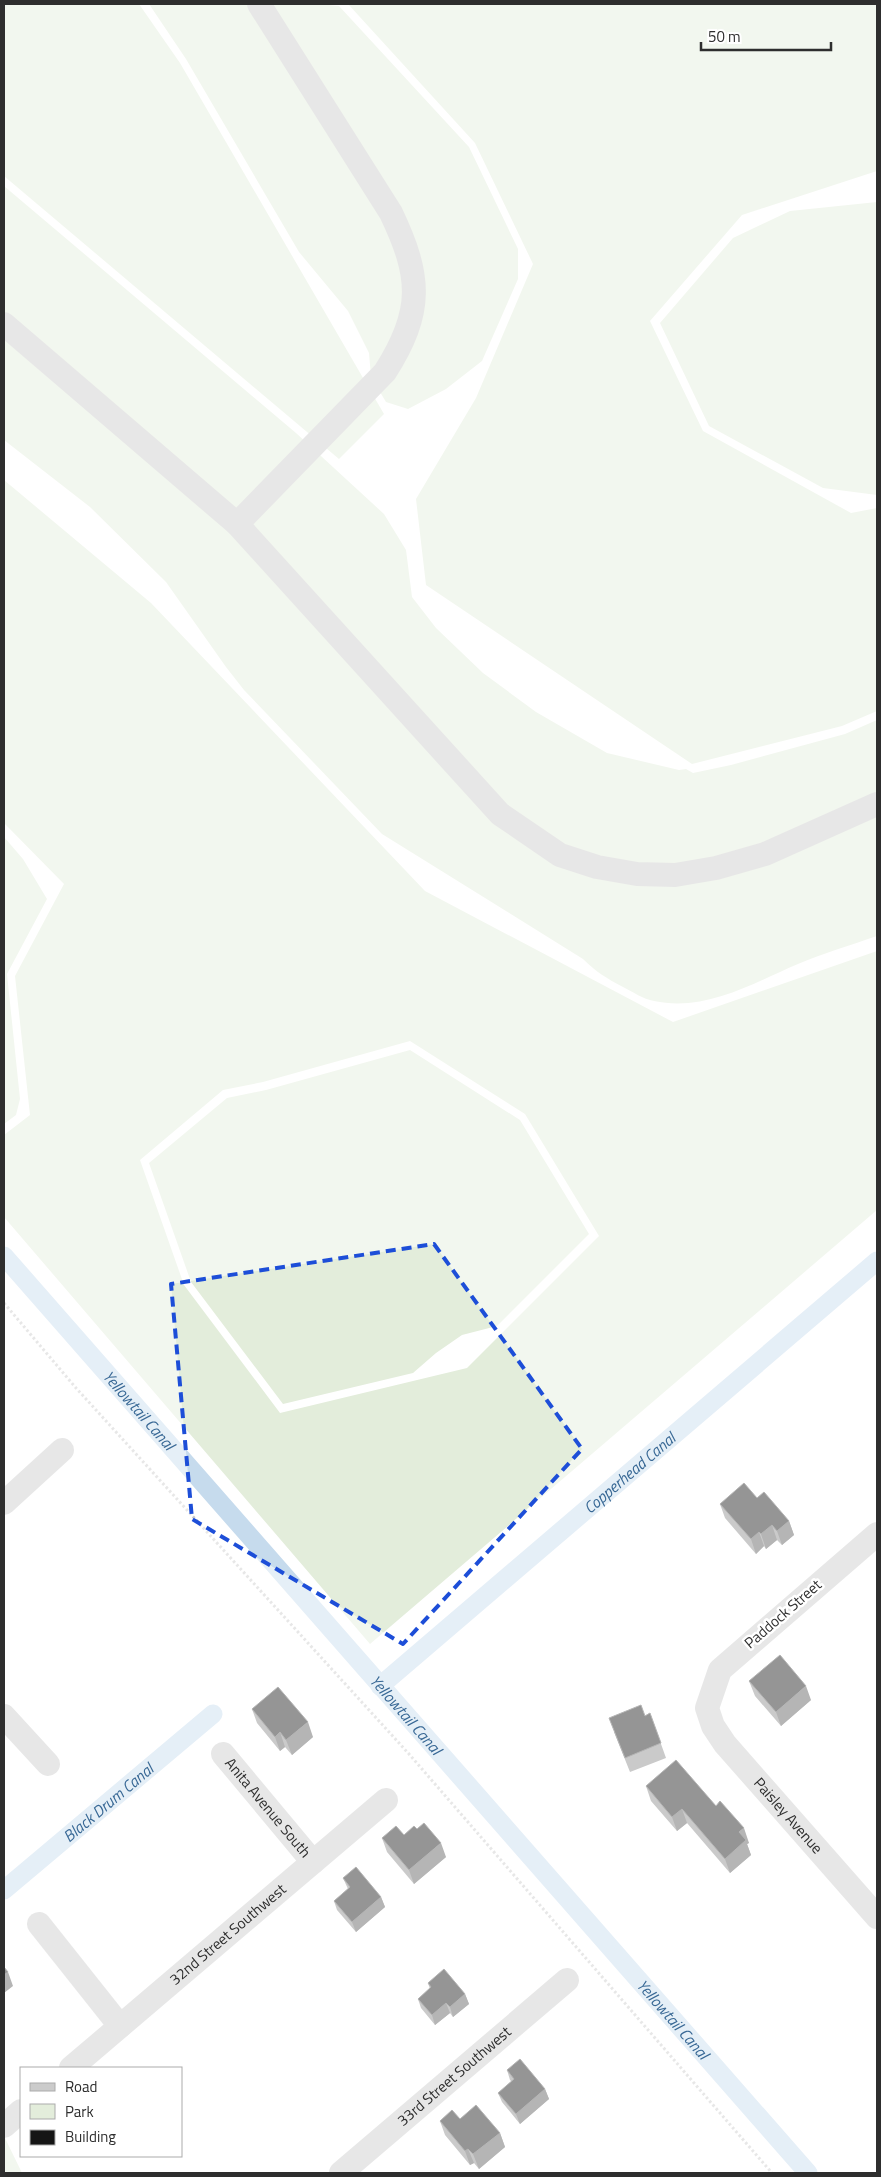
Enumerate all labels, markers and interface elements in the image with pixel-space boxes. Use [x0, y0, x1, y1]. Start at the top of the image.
scale bar [701, 20, 831, 52]
text: 50 m [708, 25, 741, 48]
water label: Yellowtail Canal [97, 1365, 182, 1457]
water label: Copperhead Canal [578, 1425, 682, 1519]
street label: Paddock Street [739, 1573, 827, 1654]
water label: Yellowtail Canal [364, 1669, 449, 1761]
street label: Anita Avenue South [220, 1752, 317, 1862]
water label: Black Drum Canal [58, 1756, 160, 1848]
street label: Paisley Avenue [748, 1772, 828, 1859]
street label: 32nd Street Southwest [164, 1877, 291, 1990]
water label: Yellowtail Canal [631, 1974, 716, 2066]
street label: 33rd Street Southwest [392, 2020, 517, 2131]
legend [20, 2067, 182, 2157]
text: Road [65, 2075, 97, 2098]
text: Park [65, 2100, 94, 2123]
text: Building [65, 2125, 116, 2148]

